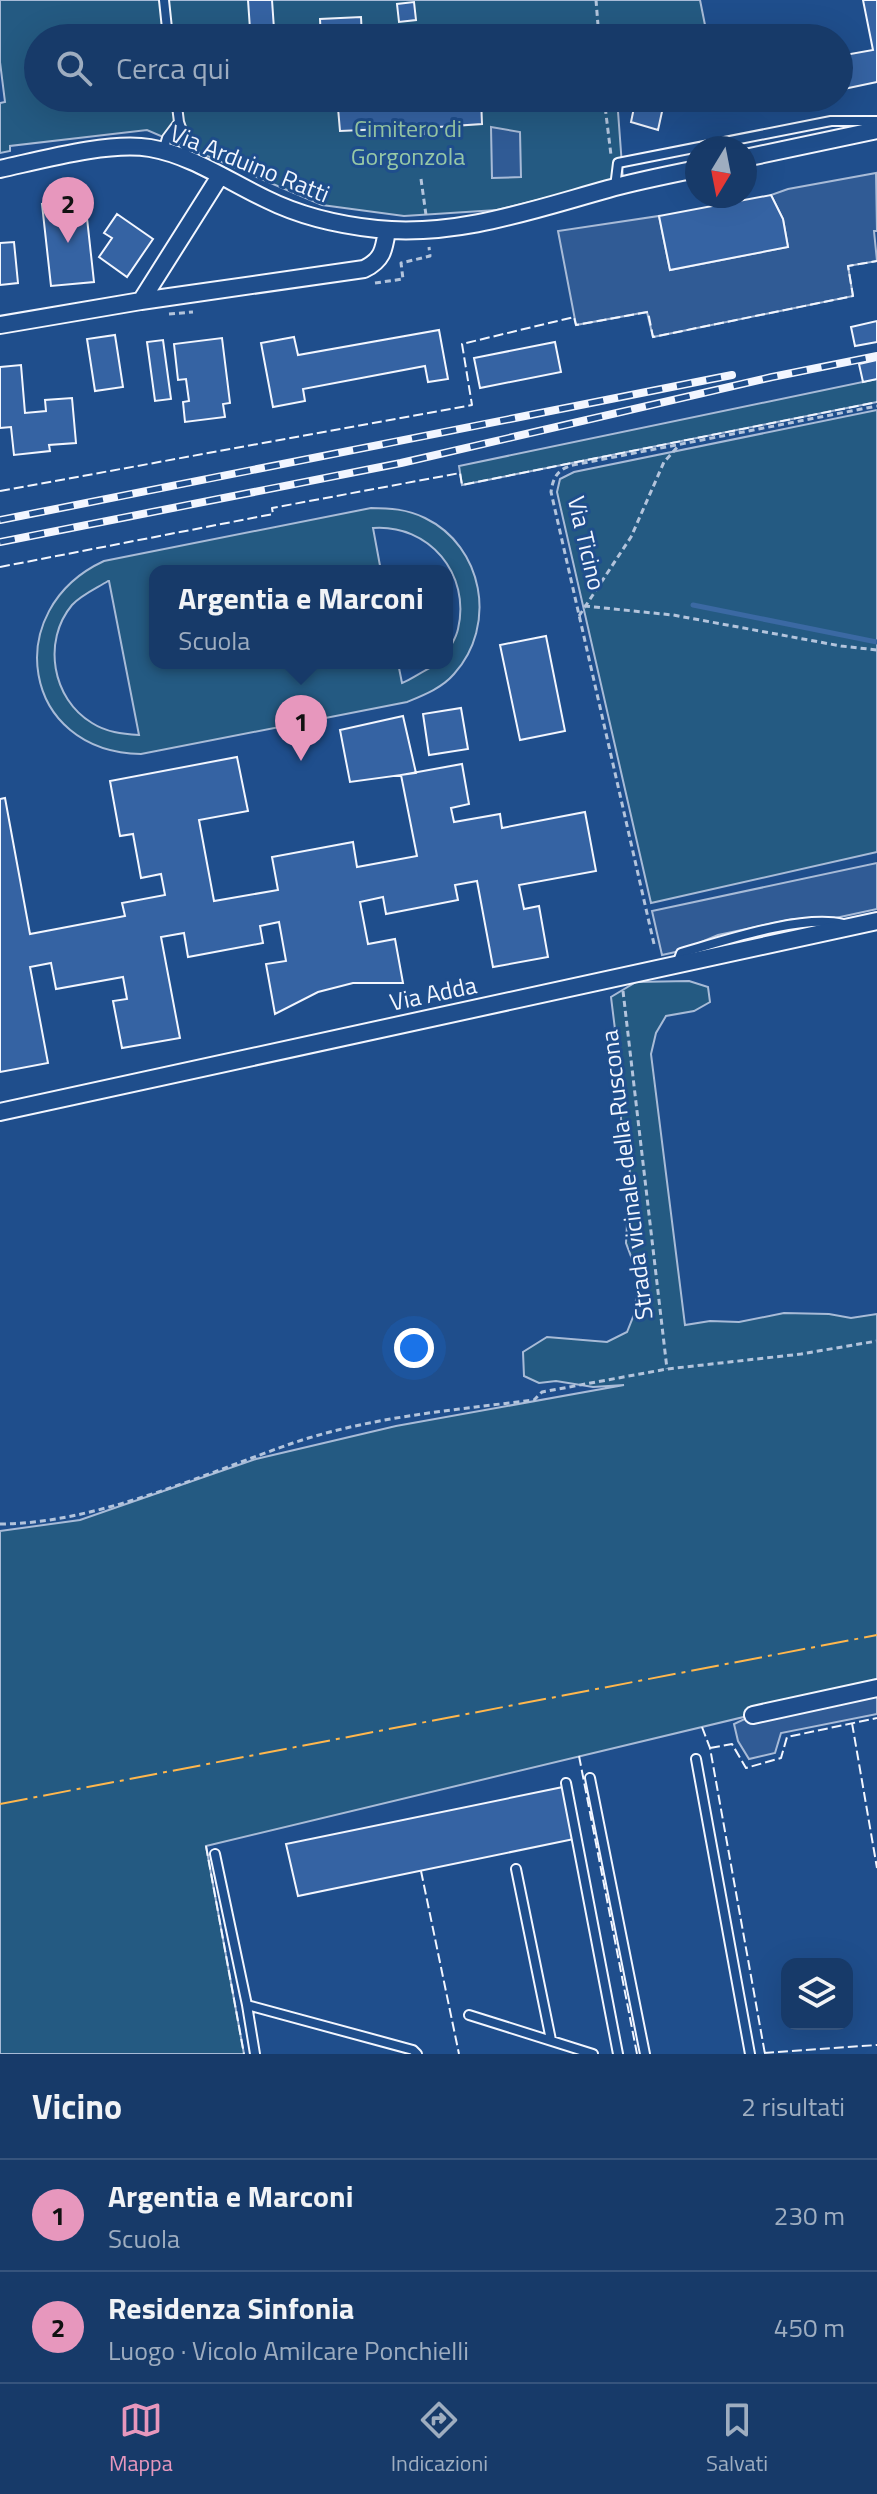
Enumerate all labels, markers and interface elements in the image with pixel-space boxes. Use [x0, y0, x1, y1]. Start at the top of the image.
search box [24, 24, 853, 112]
text: Cerca qui [116, 45, 230, 91]
icon: search [52, 46, 96, 90]
park label: Cimitero di Gorgonzola [351, 110, 465, 174]
street label: Via Arduino Ratti [165, 115, 335, 211]
north arrow [685, 136, 757, 208]
pin: 2 [42, 177, 94, 243]
street label: Via Ticino [559, 492, 615, 594]
popup [149, 565, 453, 669]
text: Argentia e Marconi [178, 575, 424, 621]
text: Scuola [178, 621, 250, 660]
pin: 1 [275, 695, 327, 761]
street label: Via Adda [386, 966, 480, 1020]
street label: Strada vicinale della Ruscona [590, 1028, 662, 1322]
your location [394, 1328, 434, 1368]
map controls [781, 1958, 853, 2030]
button: layers [781, 1958, 853, 2030]
text: Vicino [32, 2080, 122, 2132]
text: 2 risultati [741, 2087, 845, 2126]
text: Argentia e Marconi [108, 2173, 353, 2219]
text: 1 [51, 2196, 65, 2235]
text: 230 m [774, 2196, 845, 2235]
text: Scuola [108, 2219, 180, 2258]
text: Residenza Sinfonia [108, 2285, 354, 2331]
text: 2 [51, 2308, 65, 2347]
text: 450 m [774, 2308, 845, 2347]
text: Luogo · Vicolo Amilcare Ponchielli [108, 2331, 469, 2370]
tab: Mappa [109, 2398, 173, 2480]
tab: Indicazioni [391, 2398, 488, 2480]
tab: Salvati [706, 2398, 768, 2480]

